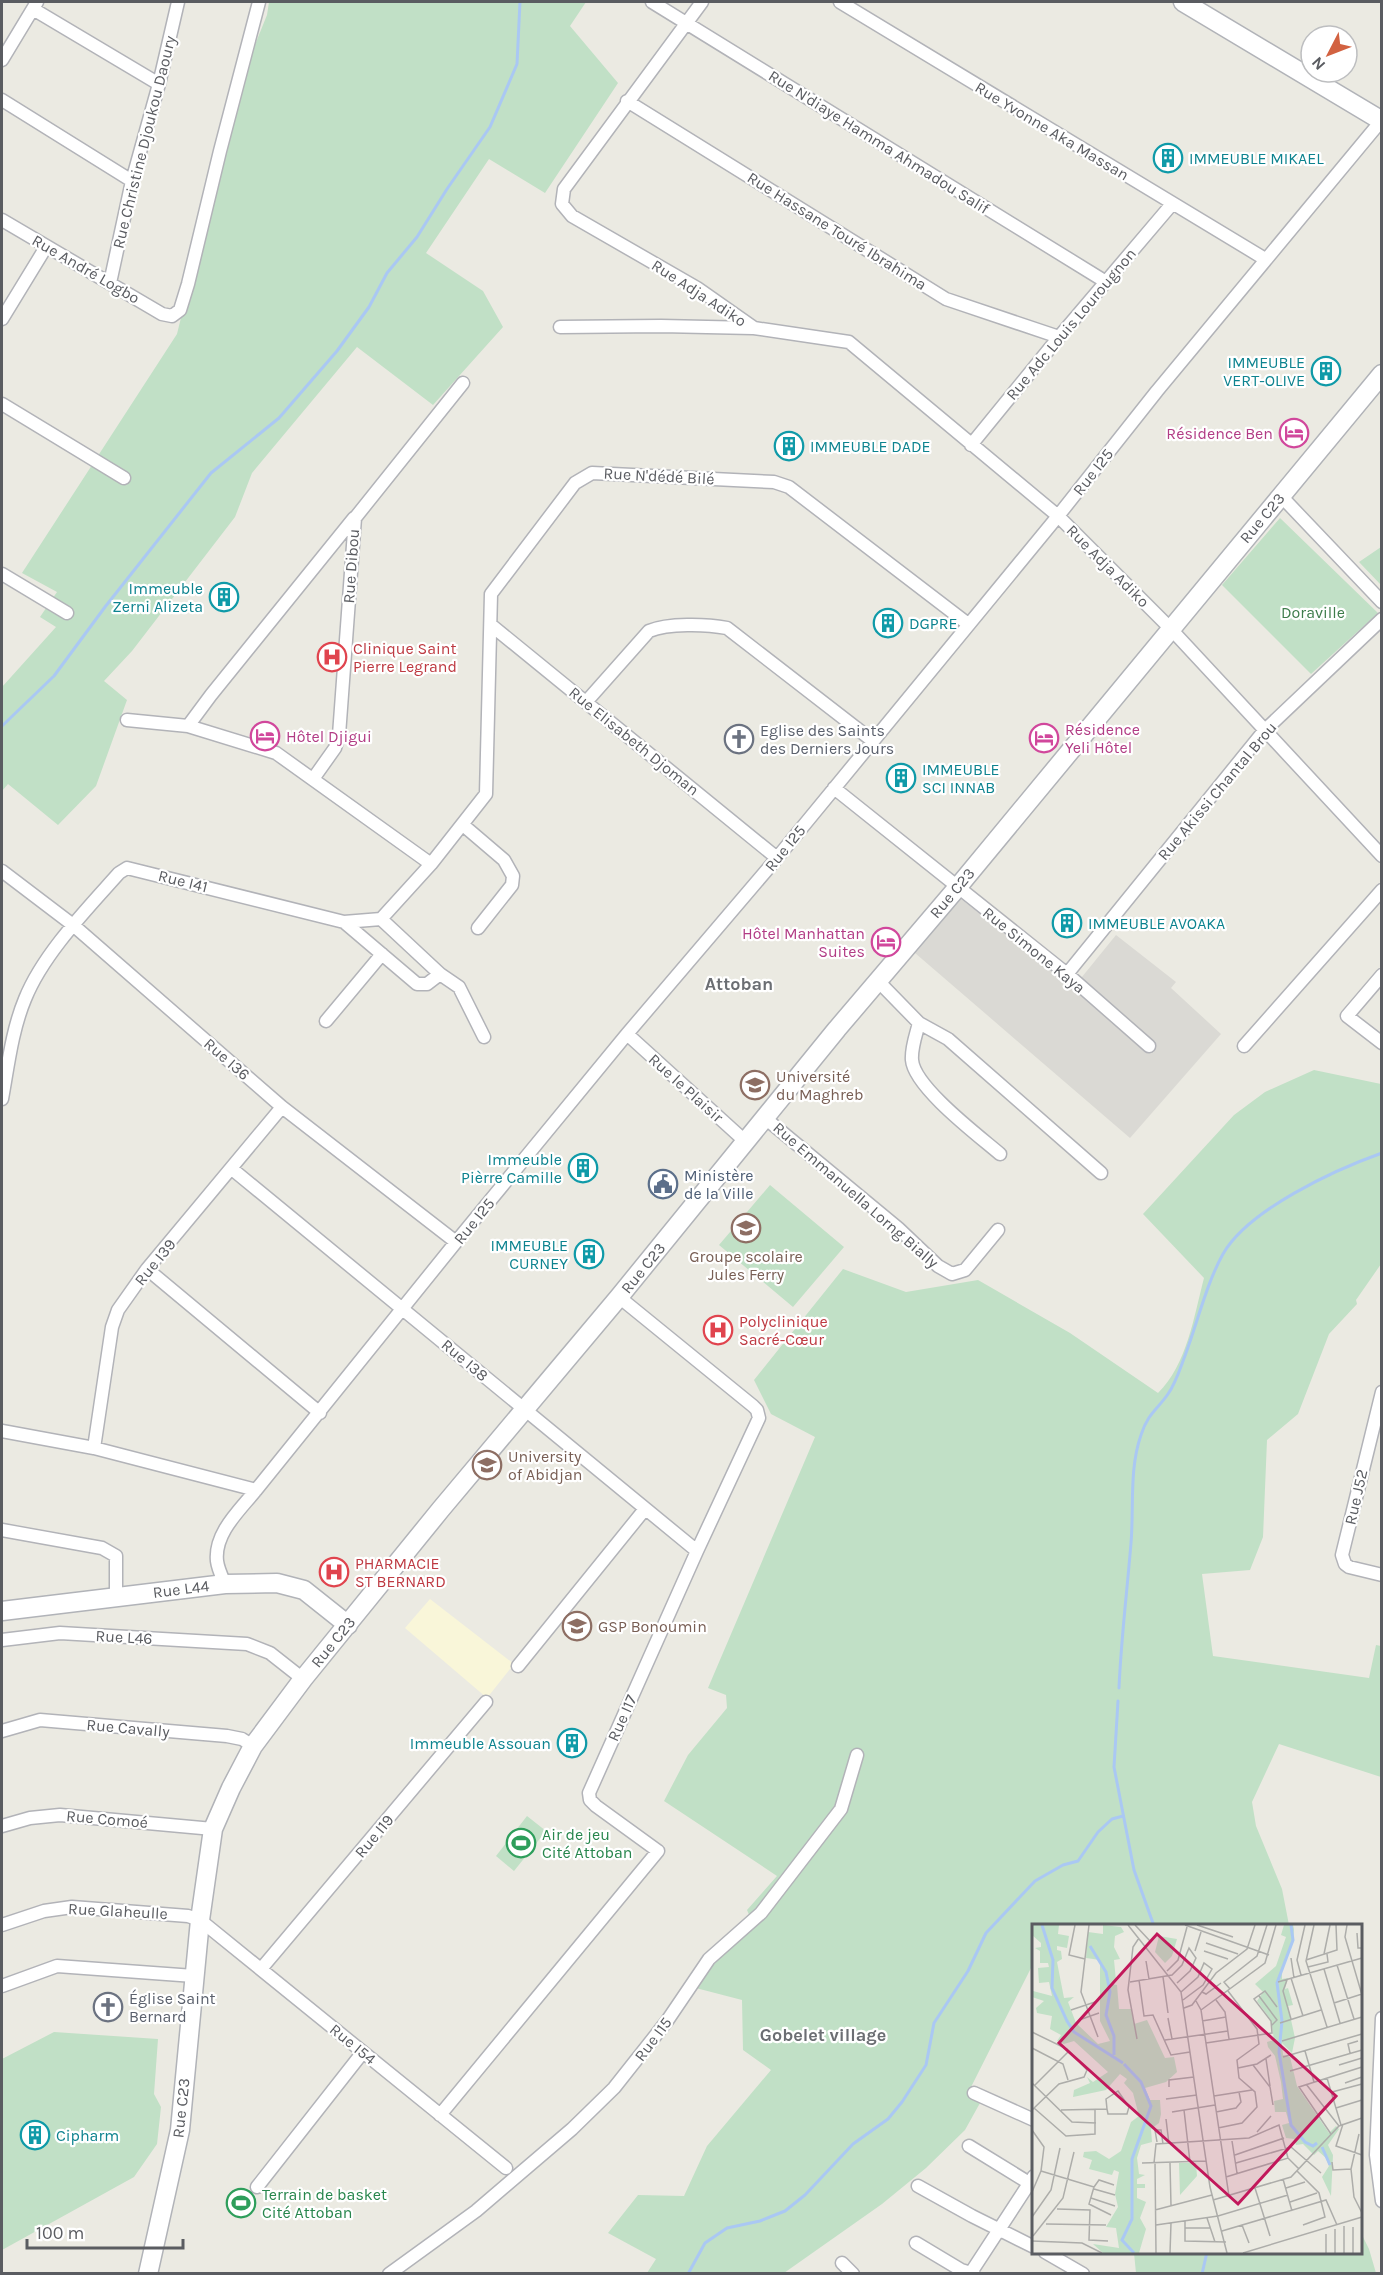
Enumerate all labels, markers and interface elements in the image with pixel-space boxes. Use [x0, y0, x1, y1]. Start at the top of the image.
north arrow [1299, 24, 1359, 84]
street label: Rue Christine Djoukou Daoury [108, 33, 180, 250]
text: N [1307, 53, 1329, 74]
street label: Rue N'diaye Hamma Ahmadou Salif [765, 66, 993, 218]
street label: Rue Yvonne Aka Massan [972, 77, 1132, 185]
building icon: IMMEUBLE MIKAEL [1152, 142, 1184, 174]
place label: IMMEUBLE MIKAEL [1189, 149, 1324, 168]
street label: Rue Hassane Touré Ibrahima [744, 168, 930, 294]
street label: Rue André Logbo [29, 230, 143, 308]
street label: Rue Adc Louis Lourougnon [1002, 244, 1140, 404]
street label: Rue Adja Adiko [648, 255, 750, 331]
place label: IMMEUBLE VERT-OLIVE [1223, 353, 1305, 390]
building icon: IMMEUBLE VERT-OLIVE [1310, 355, 1342, 387]
hotel icon: Résidence Ben [1278, 417, 1310, 449]
place label: Résidence Ben [1166, 424, 1273, 443]
building icon: IMMEUBLE DADE [773, 430, 805, 462]
place label: IMMEUBLE DADE [810, 437, 931, 456]
street label: Rue I25 [1069, 445, 1117, 499]
street label: Rue N'dédé Bilé [603, 464, 715, 488]
street label: Rue C23 [1235, 489, 1289, 547]
street label: Rue Adja Adiko [1063, 521, 1153, 611]
street label: Rue Dibou [339, 528, 363, 604]
place label: Immeuble Zerni Alizeta [112, 579, 203, 616]
building icon: Immeuble Zerni Alizeta [208, 581, 240, 613]
park label: Doraville [1281, 603, 1345, 622]
building icon: DGPRE [872, 607, 904, 639]
place label: DGPRE [909, 614, 958, 633]
place label: Clinique Saint Pierre Legrand [353, 639, 457, 676]
hospital icon: Clinique Saint Pierre Legrand [316, 641, 348, 673]
street label: Rue Elisabeth Djoman [565, 683, 703, 799]
street label: Rue Akissi Chantal Brou [1153, 718, 1281, 864]
hotel icon: Hôtel Djigui [249, 720, 281, 752]
place label: Résidence Yeli Hôtel [1065, 720, 1140, 757]
place label: Eglise des Saints des Derniers Jours [760, 721, 894, 758]
hotel icon: Résidence Yeli Hôtel [1028, 722, 1060, 754]
church icon: Eglise des Saints des Derniers Jours [723, 723, 755, 755]
place label: Hôtel Djigui [286, 727, 372, 746]
place label: IMMEUBLE SCI INNAB [922, 760, 999, 797]
building icon: IMMEUBLE SCI INNAB [885, 762, 917, 794]
street label: Rue I25 [761, 821, 809, 875]
street label: Rue C23 [925, 864, 979, 922]
street label: Rue I41 [156, 866, 210, 896]
street label: Rue Simone Kaya [979, 903, 1089, 997]
building icon: IMMEUBLE AVOAKA [1051, 907, 1083, 939]
place label: IMMEUBLE AVOAKA [1088, 914, 1225, 933]
place label: Hôtel Manhattan Suites [742, 924, 865, 961]
hotel icon: Hôtel Manhattan Suites [870, 926, 902, 958]
district label: Attoban [705, 973, 773, 995]
street label: Rue I36 [200, 1034, 254, 1084]
street label: Rue le Plaisir [645, 1050, 727, 1127]
place label: Université du Maghreb [776, 1067, 864, 1104]
school or university icon: Université du Maghreb [739, 1069, 771, 1101]
street label: Rue Emmanuella Lorng Bially [769, 1118, 943, 1272]
place label: Immeuble Pièrre Camille [461, 1150, 562, 1187]
building icon: Immeuble Pièrre Camille [567, 1152, 599, 1184]
place label: Ministère de la Ville [684, 1166, 754, 1203]
public building icon: Ministère de la Ville [647, 1168, 679, 1200]
street label: Rue I25 [450, 1194, 498, 1248]
school or university icon: Groupe scolaire Jules Ferry [730, 1212, 762, 1244]
street label: Rue I39 [130, 1235, 180, 1289]
place label: IMMEUBLE CURNEY [491, 1236, 568, 1273]
building icon: IMMEUBLE CURNEY [573, 1238, 605, 1270]
street label: Rue C23 [617, 1239, 669, 1297]
place label: Groupe scolaire Jules Ferry [689, 1247, 803, 1284]
place label: Polyclinique Sacré-Cœur [739, 1312, 828, 1349]
hospital icon: Polyclinique Sacré-Cœur [702, 1314, 734, 1346]
street label: Rue I38 [438, 1335, 492, 1385]
place label: University of Abidjan [508, 1447, 582, 1484]
school or university icon: University of Abidjan [471, 1449, 503, 1481]
street label: Rue J52 [1340, 1467, 1372, 1527]
place label: PHARMACIE ST BERNARD [355, 1554, 446, 1591]
hospital icon: PHARMACIE ST BERNARD [318, 1556, 350, 1588]
street label: Rue L44 [152, 1576, 210, 1602]
school or university icon: GSP Bonoumin [561, 1610, 593, 1642]
street label: Rue C23 [307, 1613, 359, 1671]
place label: GSP Bonoumin [598, 1617, 707, 1636]
street label: Rue L46 [95, 1626, 153, 1648]
street label: Rue I17 [603, 1691, 641, 1744]
street label: Rue Cavally [86, 1715, 171, 1741]
building icon: Immeuble Assouan [556, 1727, 588, 1759]
place label: Immeuble Assouan [410, 1734, 551, 1753]
street label: Rue Comoé [65, 1806, 149, 1832]
street label: Rue I19 [350, 1811, 398, 1861]
place label: Air de jeu Cité Attoban [542, 1825, 633, 1862]
sports icon: Air de jeu Cité Attoban [505, 1827, 537, 1859]
street label: Rue Glaheulle [68, 1899, 168, 1923]
inset map [1032, 1924, 1362, 2254]
place label: Église Saint Bernard [129, 1989, 216, 2026]
church icon: Église Saint Bernard [92, 1991, 124, 2023]
street label: Rue I15 [630, 2013, 676, 2065]
street label: Rue I54 [326, 2020, 380, 2068]
district label: Gobelet village [760, 2024, 886, 2046]
street label: Rue C23 [168, 2077, 194, 2139]
building icon: Cipharm [19, 2119, 51, 2151]
place label: Cipharm [56, 2126, 119, 2145]
place label: Terrain de basket Cité Attoban [262, 2185, 387, 2222]
sports icon: Terrain de basket Cité Attoban [225, 2187, 257, 2219]
scale bar [27, 2212, 183, 2250]
text: 100 m [36, 2222, 84, 2244]

